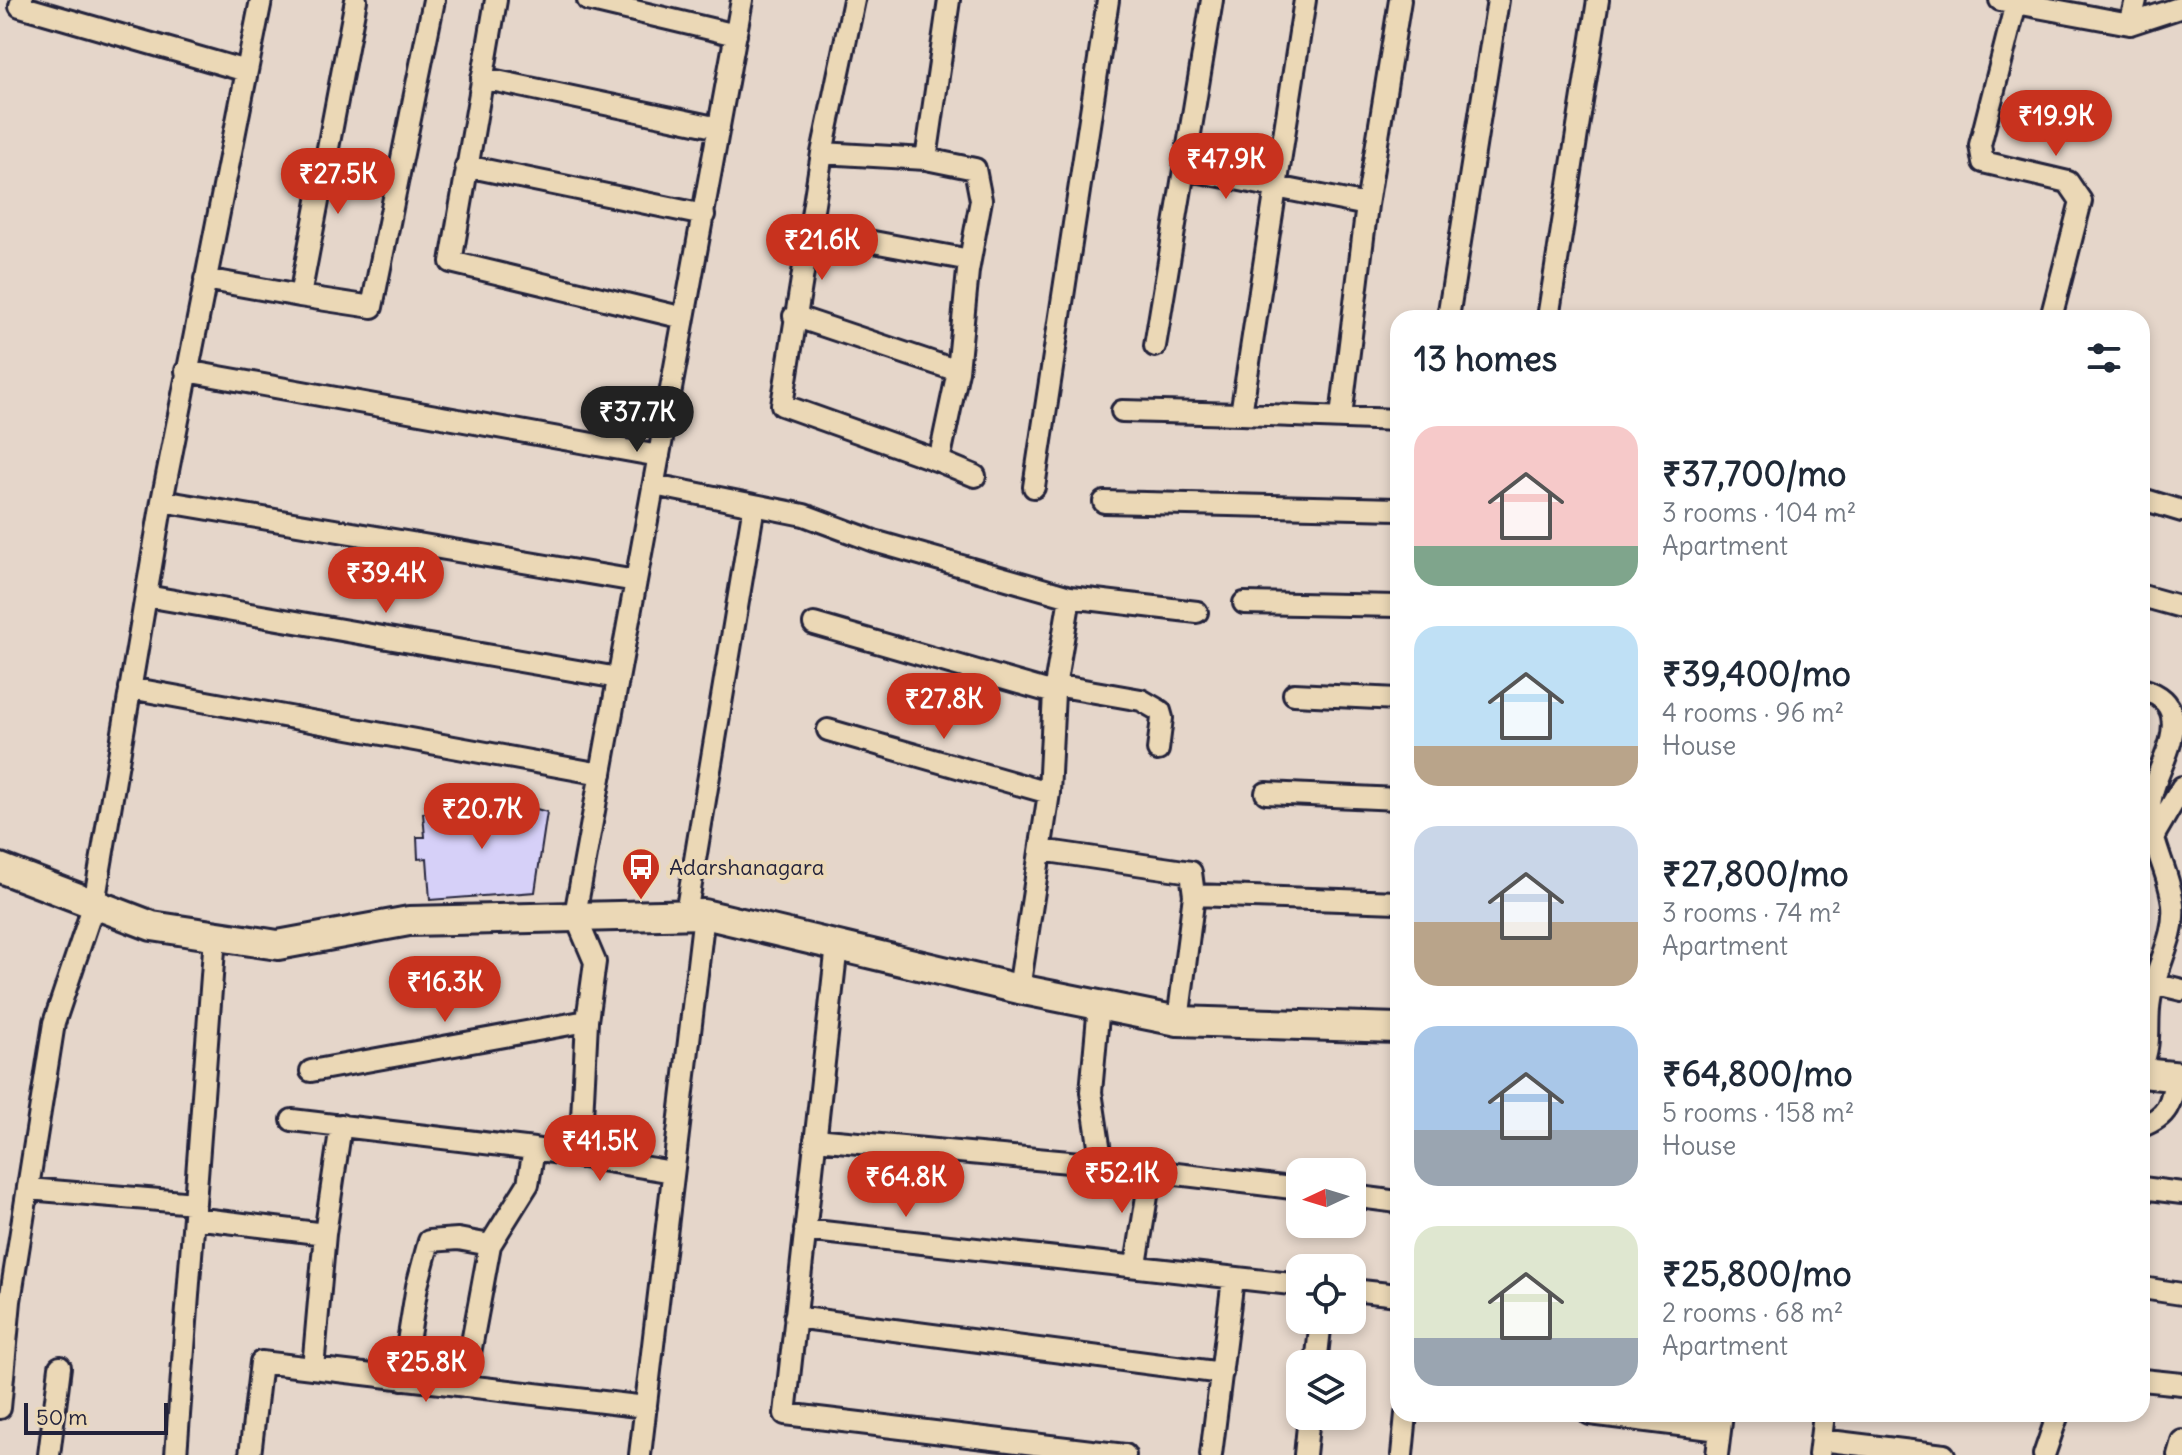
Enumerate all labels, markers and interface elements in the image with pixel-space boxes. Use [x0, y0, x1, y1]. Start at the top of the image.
pin: ₹19.9K [1991, 90, 2121, 158]
text: ₹19.9K [2018, 99, 2094, 132]
pin: ₹47.9K [1161, 133, 1291, 201]
text: ₹47.9K [1187, 142, 1265, 175]
pin: ₹27.5K [273, 148, 403, 216]
text: ₹27.5K [299, 157, 377, 190]
pin: ₹21.6K [757, 214, 887, 282]
text: ₹21.6K [784, 223, 860, 256]
icon: filters [2082, 336, 2126, 380]
text: 13 homes [1414, 337, 1557, 380]
pin: ₹37.7K [572, 386, 702, 454]
text: ₹37.7K [599, 395, 675, 428]
text: ₹37,700/mo [1662, 452, 1846, 495]
icon: home [1478, 458, 1574, 554]
text: 3 rooms · 104 m² [1662, 496, 1857, 529]
text: Apartment [1662, 529, 1788, 562]
pin: ₹39.4K [321, 547, 451, 615]
text: ₹39.4K [346, 556, 426, 589]
text: ₹39,400/mo [1662, 652, 1851, 695]
icon: home [1478, 658, 1574, 754]
pin: ₹27.8K [879, 673, 1009, 741]
text: ₹27.8K [905, 682, 983, 715]
text: 4 rooms · 96 m² [1662, 696, 1844, 729]
text: House [1662, 729, 1736, 762]
pin: ₹20.7K [417, 783, 547, 851]
text: ₹20.7K [442, 792, 522, 825]
bus stop icon: Adarshanagara [620, 846, 662, 901]
text: ₹27,800/mo [1662, 852, 1849, 895]
place label: Adarshanagara [669, 853, 824, 881]
icon: home [1478, 858, 1574, 954]
text: 3 rooms · 74 m² [1662, 896, 1841, 929]
text: Apartment [1662, 929, 1788, 962]
pin: ₹16.3K [380, 956, 510, 1024]
text: ₹16.3K [407, 965, 483, 998]
text: ₹64,800/mo [1662, 1052, 1853, 1095]
icon: home [1478, 1058, 1574, 1154]
text: 5 rooms · 158 m² [1662, 1096, 1854, 1129]
pin: ₹41.5K [535, 1115, 665, 1183]
text: ₹41.5K [562, 1124, 638, 1157]
text: House [1662, 1129, 1736, 1162]
pin: ₹52.1K [1057, 1147, 1187, 1215]
pin: ₹64.8K [841, 1151, 971, 1219]
text: ₹52.1K [1085, 1156, 1159, 1189]
north arrow [1286, 1158, 1366, 1238]
map controls [1286, 1158, 1366, 1430]
text: ₹64.8K [865, 1160, 947, 1193]
text: ₹25,800/mo [1662, 1252, 1852, 1295]
button: locate [1286, 1254, 1366, 1334]
icon: home [1478, 1258, 1574, 1354]
text: 2 rooms · 68 m² [1662, 1296, 1844, 1329]
text: Apartment [1662, 1329, 1788, 1362]
pin: ₹25.8K [361, 1336, 491, 1404]
text: ₹25.8K [386, 1345, 466, 1378]
button: layers [1286, 1350, 1366, 1430]
scale bar [24, 1399, 168, 1435]
text: 50 m [36, 1403, 88, 1431]

